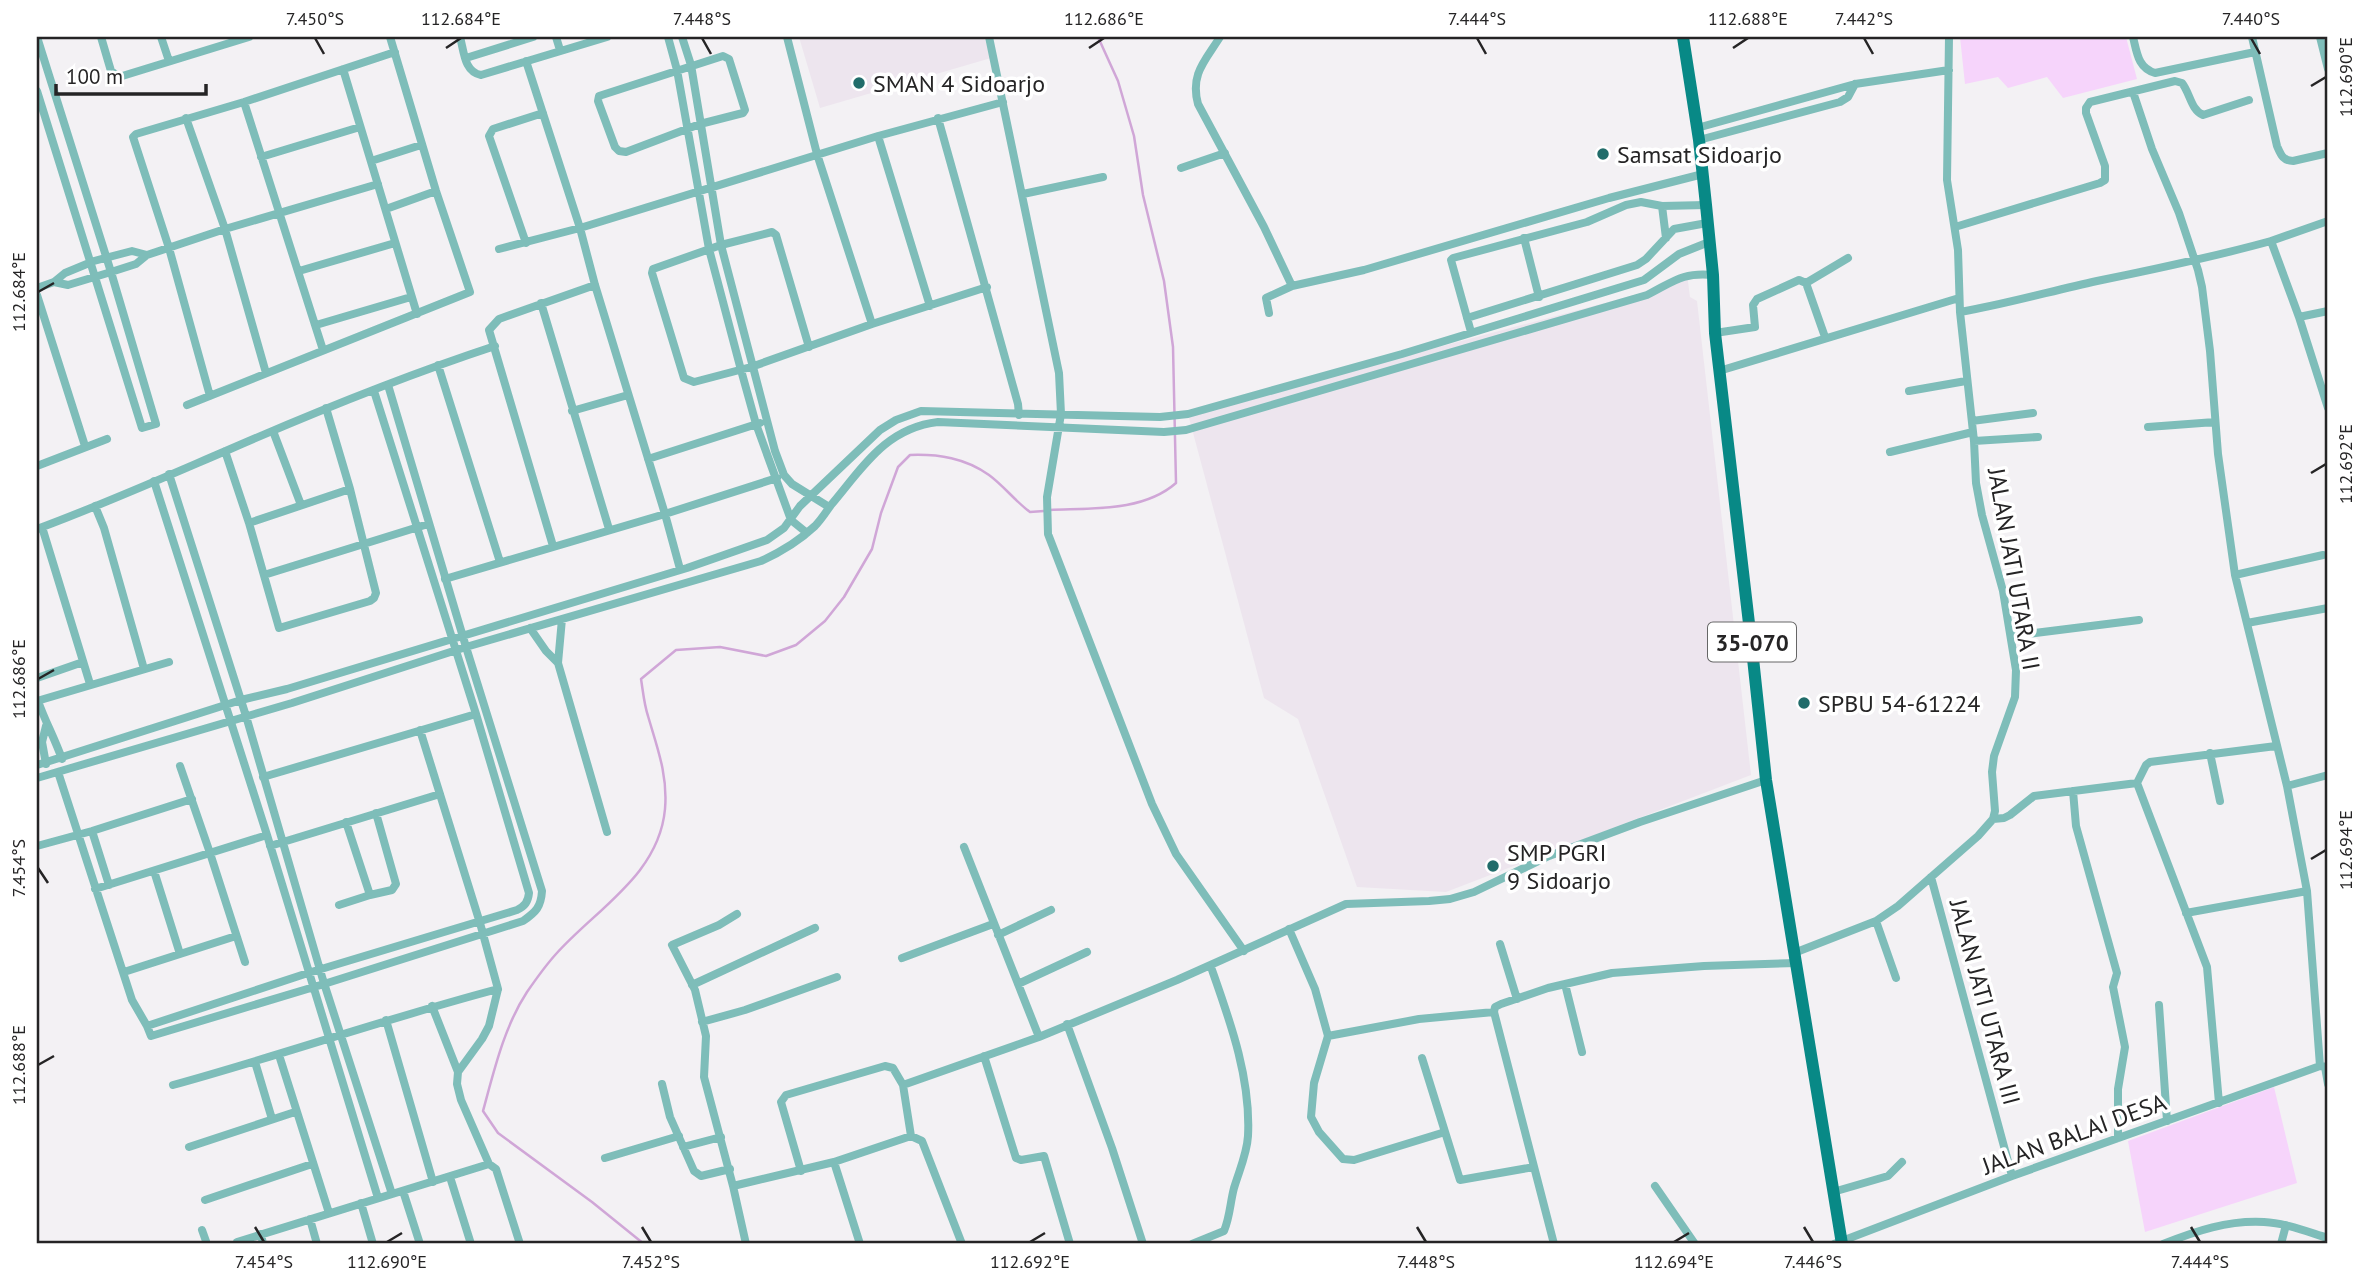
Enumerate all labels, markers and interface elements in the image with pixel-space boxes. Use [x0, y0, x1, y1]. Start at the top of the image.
text: 7.450°S [286, 7, 344, 30]
text: 112.684°E [421, 7, 501, 30]
text: 7.448°S [673, 7, 731, 30]
text: 112.686°E [1064, 7, 1144, 30]
text: 7.444°S [1448, 7, 1506, 30]
text: 112.688°E [1708, 7, 1788, 30]
text: 7.442°S [1835, 7, 1893, 30]
text: 7.440°S [2222, 7, 2280, 30]
text: 112.690°E [2334, 37, 2357, 117]
scale bar [56, 52, 206, 96]
text: 100 m [66, 63, 123, 90]
place label: SMAN 4 Sidoarjo [873, 68, 1045, 99]
marker: SMAN 4 Sidoarjo [851, 75, 867, 91]
place label: Samsat Sidoarjo [1617, 139, 1782, 170]
marker: Samsat Sidoarjo [1595, 146, 1611, 162]
text: 112.684°E [7, 252, 30, 332]
text: 112.692°E [2334, 424, 2357, 504]
street label: JALAN JATI UTARA II [1981, 464, 2047, 673]
road number: 35-070 [1708, 622, 1796, 662]
text: 112.686°E [7, 639, 30, 719]
place label: SPBU 54-61224 [1818, 688, 1980, 719]
marker: SPBU 54-61224 [1796, 695, 1812, 711]
text: 112.694°E [2334, 810, 2357, 890]
place label: SMP PGRI 9 Sidoarjo [1507, 837, 1611, 896]
text: 7.454°S [7, 839, 30, 897]
marker: SMP PGRI 9 Sidoarjo [1485, 858, 1501, 874]
street label: JALAN JATI UTARA III [1942, 895, 2027, 1108]
text: 112.688°E [7, 1025, 30, 1105]
street label: JALAN BALAI DESA [1977, 1086, 2170, 1182]
text: 7.454°S [235, 1250, 293, 1273]
text: 112.690°E [347, 1250, 427, 1273]
text: 7.452°S [622, 1250, 680, 1273]
text: 112.692°E [990, 1250, 1070, 1273]
text: 7.448°S [1397, 1250, 1455, 1273]
text: 112.694°E [1634, 1250, 1714, 1273]
text: 7.446°S [1784, 1250, 1842, 1273]
text: 7.444°S [2171, 1250, 2229, 1273]

